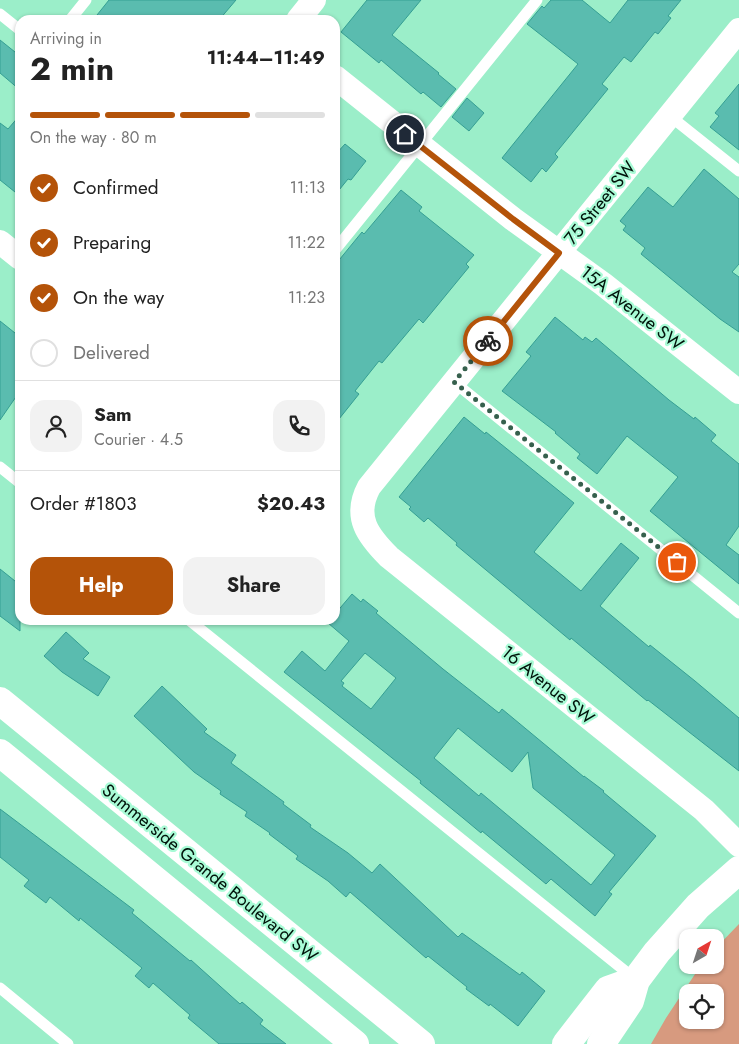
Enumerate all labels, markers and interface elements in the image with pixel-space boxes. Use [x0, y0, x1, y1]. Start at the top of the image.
text: Arriving in [30, 27, 102, 50]
text: 11:44–11:49 [207, 44, 325, 71]
text: 2 min [30, 46, 114, 92]
pin [384, 113, 426, 155]
icon: home [391, 120, 419, 148]
text: On the way · 80 m [30, 126, 157, 149]
street label: 75 Street SW [558, 155, 642, 250]
icon: check [30, 174, 58, 202]
text: Confirmed [73, 174, 159, 201]
text: 11:13 [290, 176, 325, 199]
icon: check [30, 229, 58, 257]
text: Preparing [73, 229, 151, 256]
text: 11:22 [288, 231, 325, 254]
street label: 15A Avenue SW [575, 259, 689, 357]
icon: check [30, 284, 58, 312]
text: On the way [73, 284, 164, 311]
text: 11:23 [288, 286, 325, 309]
courier [463, 316, 513, 366]
icon: bike [474, 327, 502, 355]
text: Delivered [73, 339, 150, 366]
button: person [30, 400, 82, 452]
button: phone [273, 400, 325, 452]
text: Sam [94, 401, 132, 428]
text: Courier · 4.5 [94, 428, 183, 451]
text: Order #1803 [30, 490, 137, 517]
text: $20.43 [257, 490, 325, 517]
pin [656, 541, 698, 583]
icon: bag [663, 548, 691, 576]
button: Help [30, 557, 173, 615]
button: Share [183, 557, 325, 615]
street label: 16 Avenue SW [496, 639, 600, 731]
street label: Summerside Grande Boulevard SW [96, 777, 324, 969]
north arrow [679, 929, 724, 974]
map controls [679, 929, 724, 1029]
button: locate [679, 984, 724, 1029]

